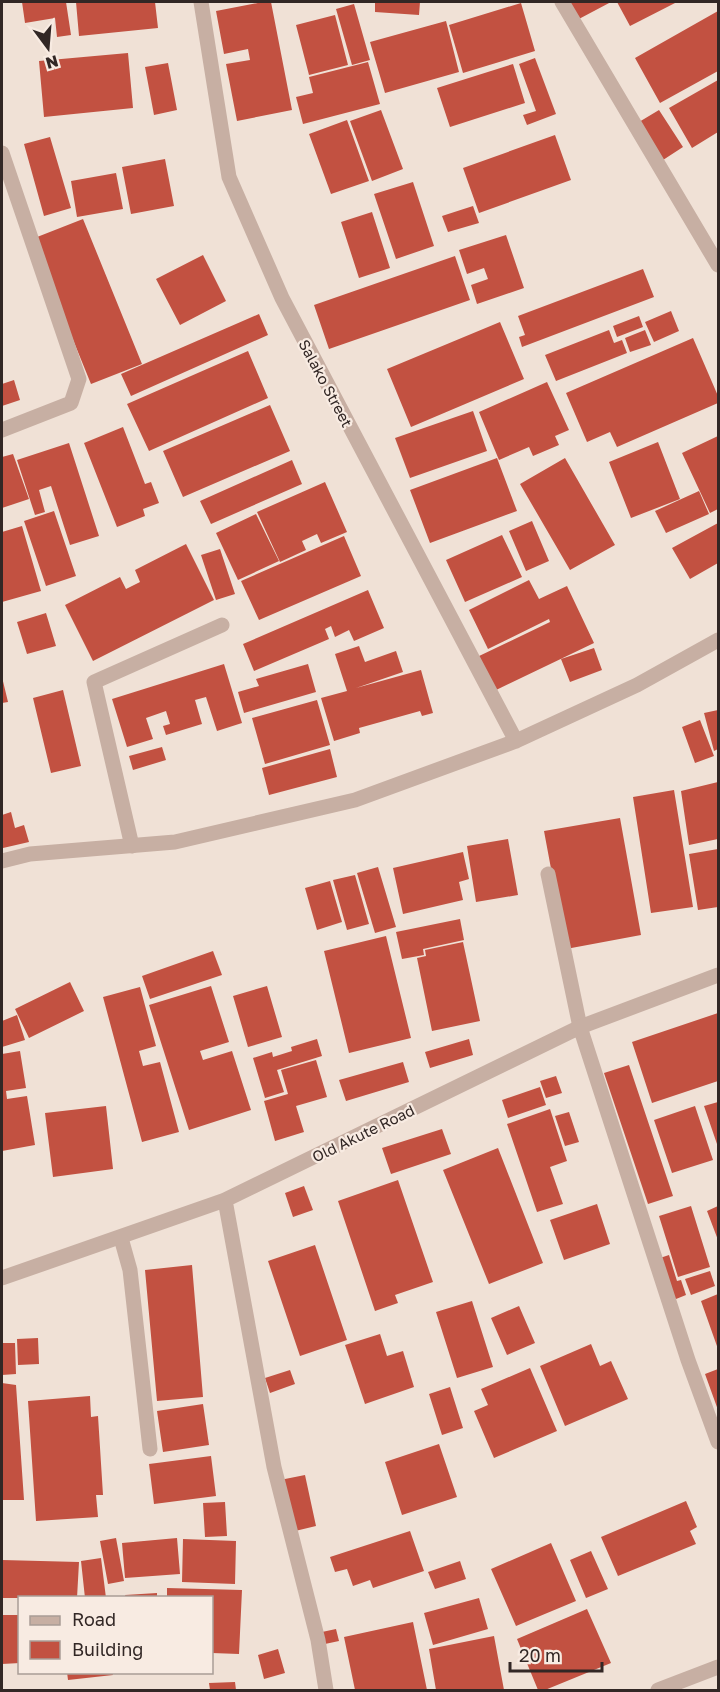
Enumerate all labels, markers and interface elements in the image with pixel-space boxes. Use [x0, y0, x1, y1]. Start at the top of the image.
north arrow [18, 18, 78, 78]
text: N [44, 51, 61, 74]
street label: Salako Street [295, 336, 357, 430]
street label: Old Akute Road [309, 1100, 417, 1166]
legend [18, 1596, 213, 1674]
text: Road [72, 1608, 116, 1630]
scale bar [510, 1635, 602, 1673]
text: Building [72, 1638, 143, 1660]
text: 20 m [519, 1644, 561, 1666]

